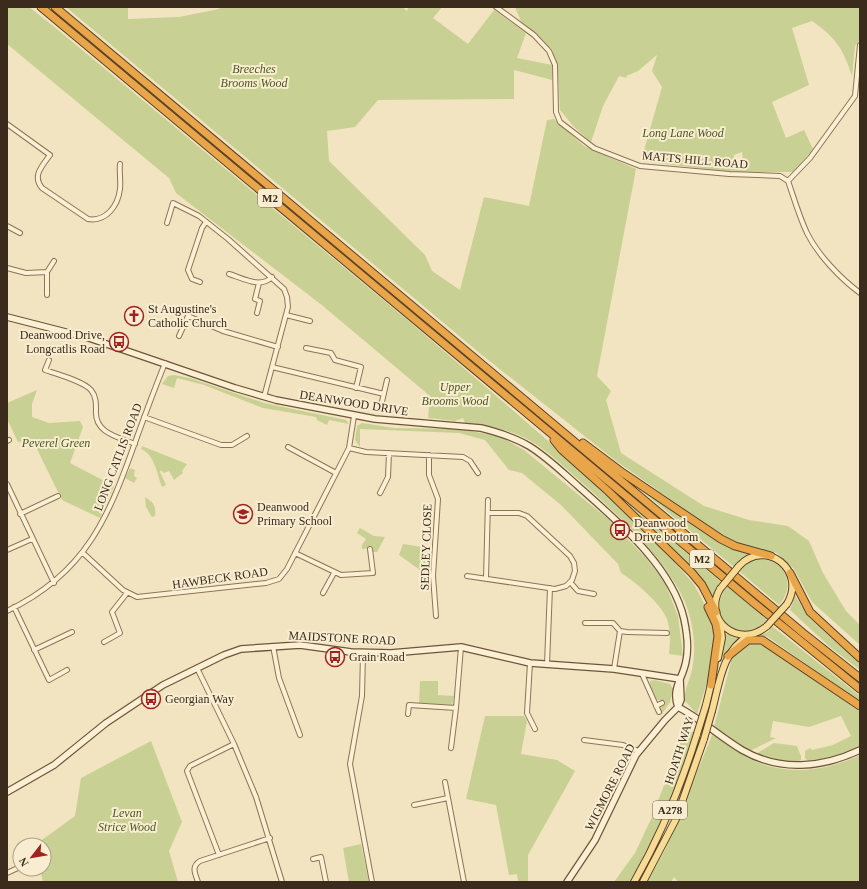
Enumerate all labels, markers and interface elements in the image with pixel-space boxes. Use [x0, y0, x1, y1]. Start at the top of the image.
park label: Breeches Brooms Wood [221, 62, 288, 90]
park label: Long Lane Wood [641, 126, 725, 140]
street label: MATTS HILL ROAD [641, 148, 749, 172]
road number: M2 [258, 189, 282, 207]
place label: St Augustine's Catholic Church [148, 302, 227, 330]
church icon: St Augustine's Catholic Church [123, 305, 145, 327]
place label: Deanwood Drive, Longcatlis Road [20, 328, 105, 356]
bus stop icon: Deanwood Drive, Longcatlis Road [108, 331, 130, 353]
park label: Upper Brooms Wood [422, 380, 489, 408]
street label: DEANWOOD DRIVE [298, 387, 410, 419]
street label: LONG CATLIS ROAD [91, 401, 145, 513]
park label: Peverel Green [21, 436, 90, 450]
place label: Deanwood Primary School [257, 500, 333, 528]
school or university icon: Deanwood Primary School [232, 503, 254, 525]
street label: SEDLEY CLOSE [417, 504, 435, 590]
place label: Deanwood Drive bottom [634, 516, 699, 544]
bus stop icon: Deanwood Drive bottom [609, 519, 631, 541]
road number: M2 [690, 550, 714, 568]
street label: HAWBECK ROAD [171, 564, 269, 592]
street label: MAIDSTONE ROAD [288, 628, 396, 648]
bus stop icon: Grain Road [324, 646, 346, 668]
place label: Grain Road [349, 650, 405, 664]
bus stop icon: Georgian Way [140, 688, 162, 710]
place label: Georgian Way [165, 692, 234, 706]
street label: HOATH WAY [662, 715, 697, 786]
street label: WIGMORE ROAD [582, 741, 638, 833]
road number: A278 [653, 801, 687, 819]
park label: Levan Strice Wood [98, 806, 157, 834]
north arrow [12, 837, 52, 877]
text: N [16, 856, 31, 869]

